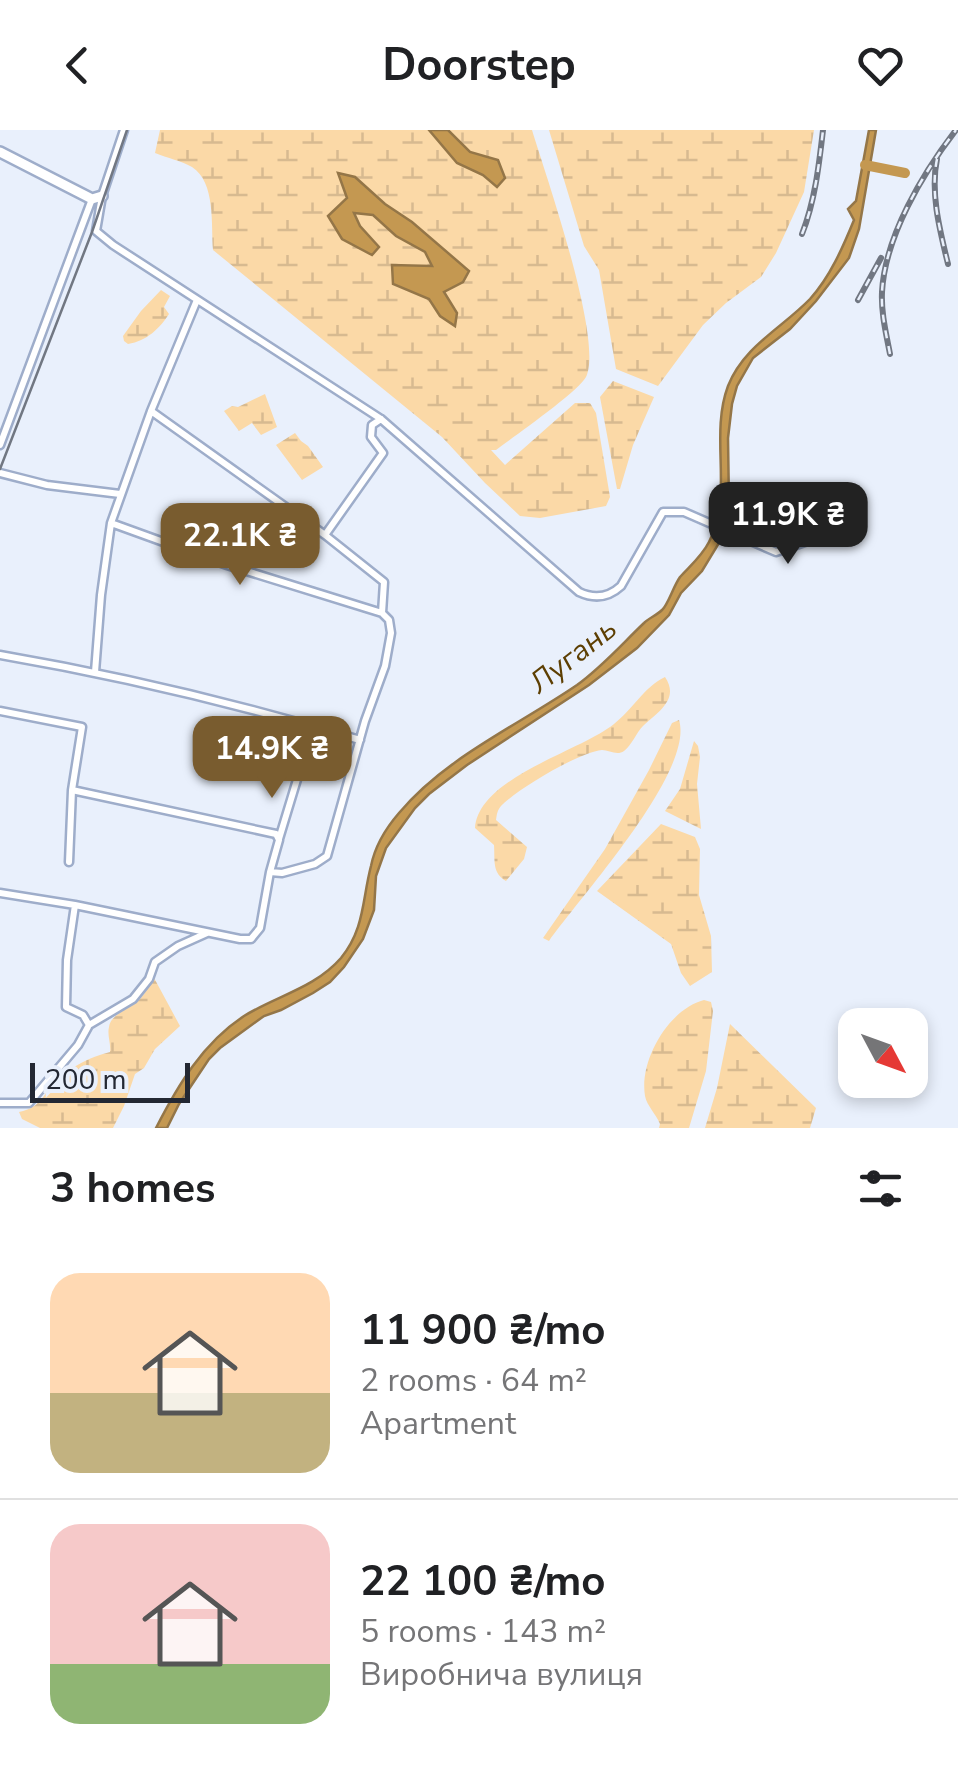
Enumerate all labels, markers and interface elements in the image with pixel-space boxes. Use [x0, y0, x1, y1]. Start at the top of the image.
text: Doorstep [382, 35, 576, 96]
icon: back [50, 38, 105, 93]
icon: heart [853, 38, 908, 93]
pin: 11.9K ₴ [696, 482, 880, 567]
text: 11.9K ₴ [731, 493, 845, 536]
pin: 22.1K ₴ [148, 503, 332, 588]
text: 22.1K ₴ [183, 514, 297, 557]
water label: Лугань [520, 609, 625, 704]
pin: 14.9K ₴ [180, 716, 364, 801]
text: 14.9K ₴ [215, 727, 329, 770]
north arrow [838, 1008, 928, 1098]
map controls [838, 1008, 928, 1098]
scale bar [30, 1058, 190, 1103]
text: 200 m [45, 1061, 127, 1099]
text: 3 homes [50, 1160, 215, 1217]
icon: filters [853, 1161, 908, 1216]
text: 11 900 ₴/mo [360, 1302, 606, 1359]
icon: home [130, 1313, 250, 1433]
text: 2 rooms · 64 m² [360, 1359, 587, 1402]
text: Apartment [360, 1402, 516, 1445]
text: 22 100 ₴/mo [360, 1553, 606, 1610]
icon: home [130, 1564, 250, 1684]
text: 5 rooms · 143 m² [360, 1610, 606, 1653]
text: Виробнича вулиця [360, 1653, 643, 1696]

